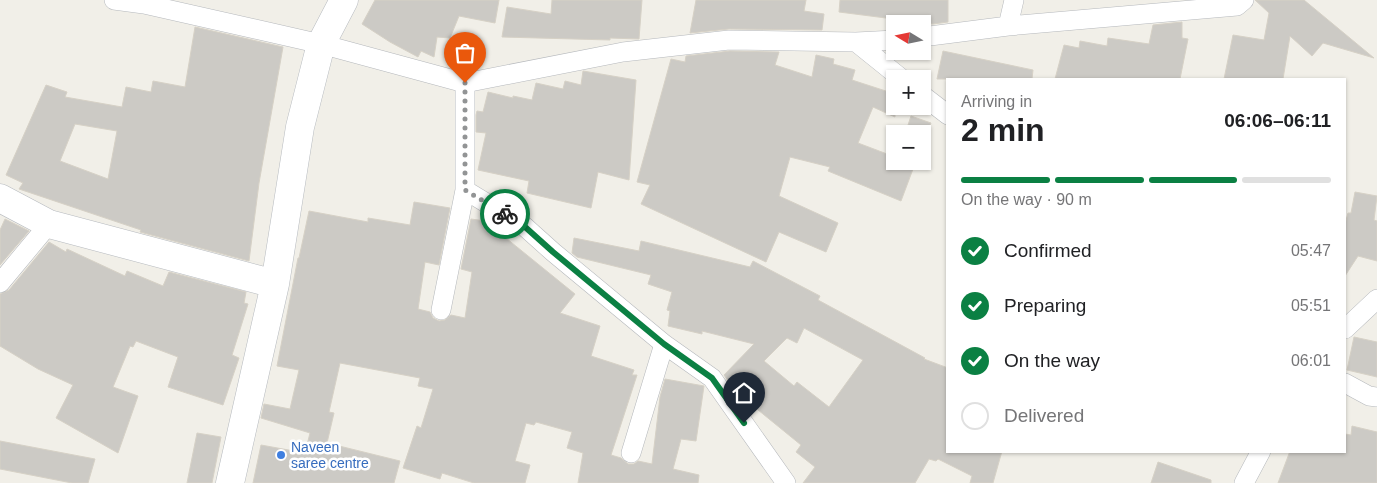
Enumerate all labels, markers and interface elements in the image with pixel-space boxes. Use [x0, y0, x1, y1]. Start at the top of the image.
north arrow [886, 15, 931, 60]
map controls [886, 15, 931, 170]
pin [444, 32, 486, 83]
icon: bag [451, 39, 479, 67]
button: + [886, 70, 931, 115]
text: Arriving in [961, 93, 1032, 110]
text: 06:06–06:11 [1224, 110, 1331, 131]
text: 2 min [961, 112, 1045, 148]
button: − [886, 125, 931, 170]
courier [480, 189, 530, 239]
text: On the way · 90 m [961, 191, 1092, 208]
icon: bike [491, 200, 519, 228]
icon: check [961, 237, 989, 265]
text: Confirmed [1004, 240, 1092, 261]
text: 05:47 [1291, 242, 1331, 259]
icon: check [961, 292, 989, 320]
text: Preparing [1004, 295, 1086, 316]
text: 05:51 [1291, 297, 1331, 314]
icon: check [961, 347, 989, 375]
text: On the way [1004, 350, 1100, 371]
text: 06:01 [1291, 352, 1331, 369]
pin [723, 372, 765, 423]
icon: home [730, 379, 758, 407]
text: Delivered [1004, 405, 1084, 426]
place label: Naveen saree centre [291, 439, 369, 471]
marker: Naveen saree centre [275, 449, 287, 461]

